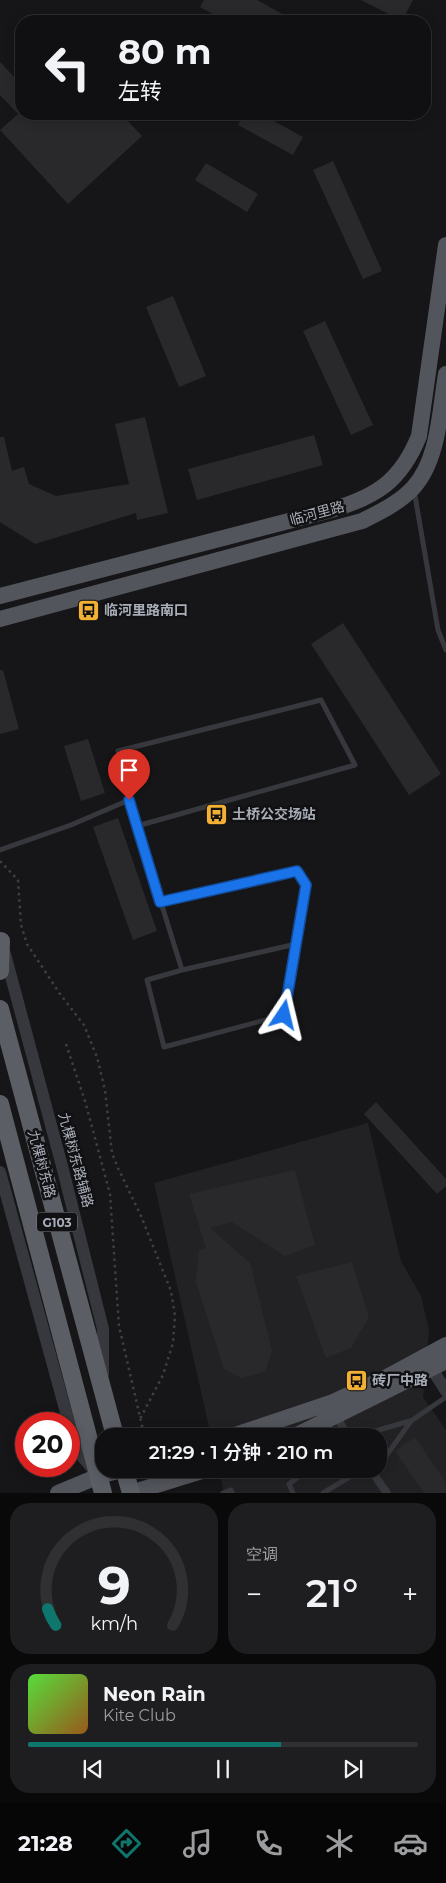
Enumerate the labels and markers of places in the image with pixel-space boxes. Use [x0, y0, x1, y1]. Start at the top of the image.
bus stop icon: 临河里路南口 [76, 598, 100, 622]
place label: 临河里路南口 [104, 601, 188, 619]
pin [108, 749, 150, 800]
bus stop icon: 土桥公交场站 [204, 802, 228, 826]
place label: 土桥公交场站 [232, 805, 316, 823]
bus stop icon: 砖厂中路 [344, 1368, 368, 1392]
place label: 砖厂中路 [372, 1371, 428, 1389]

